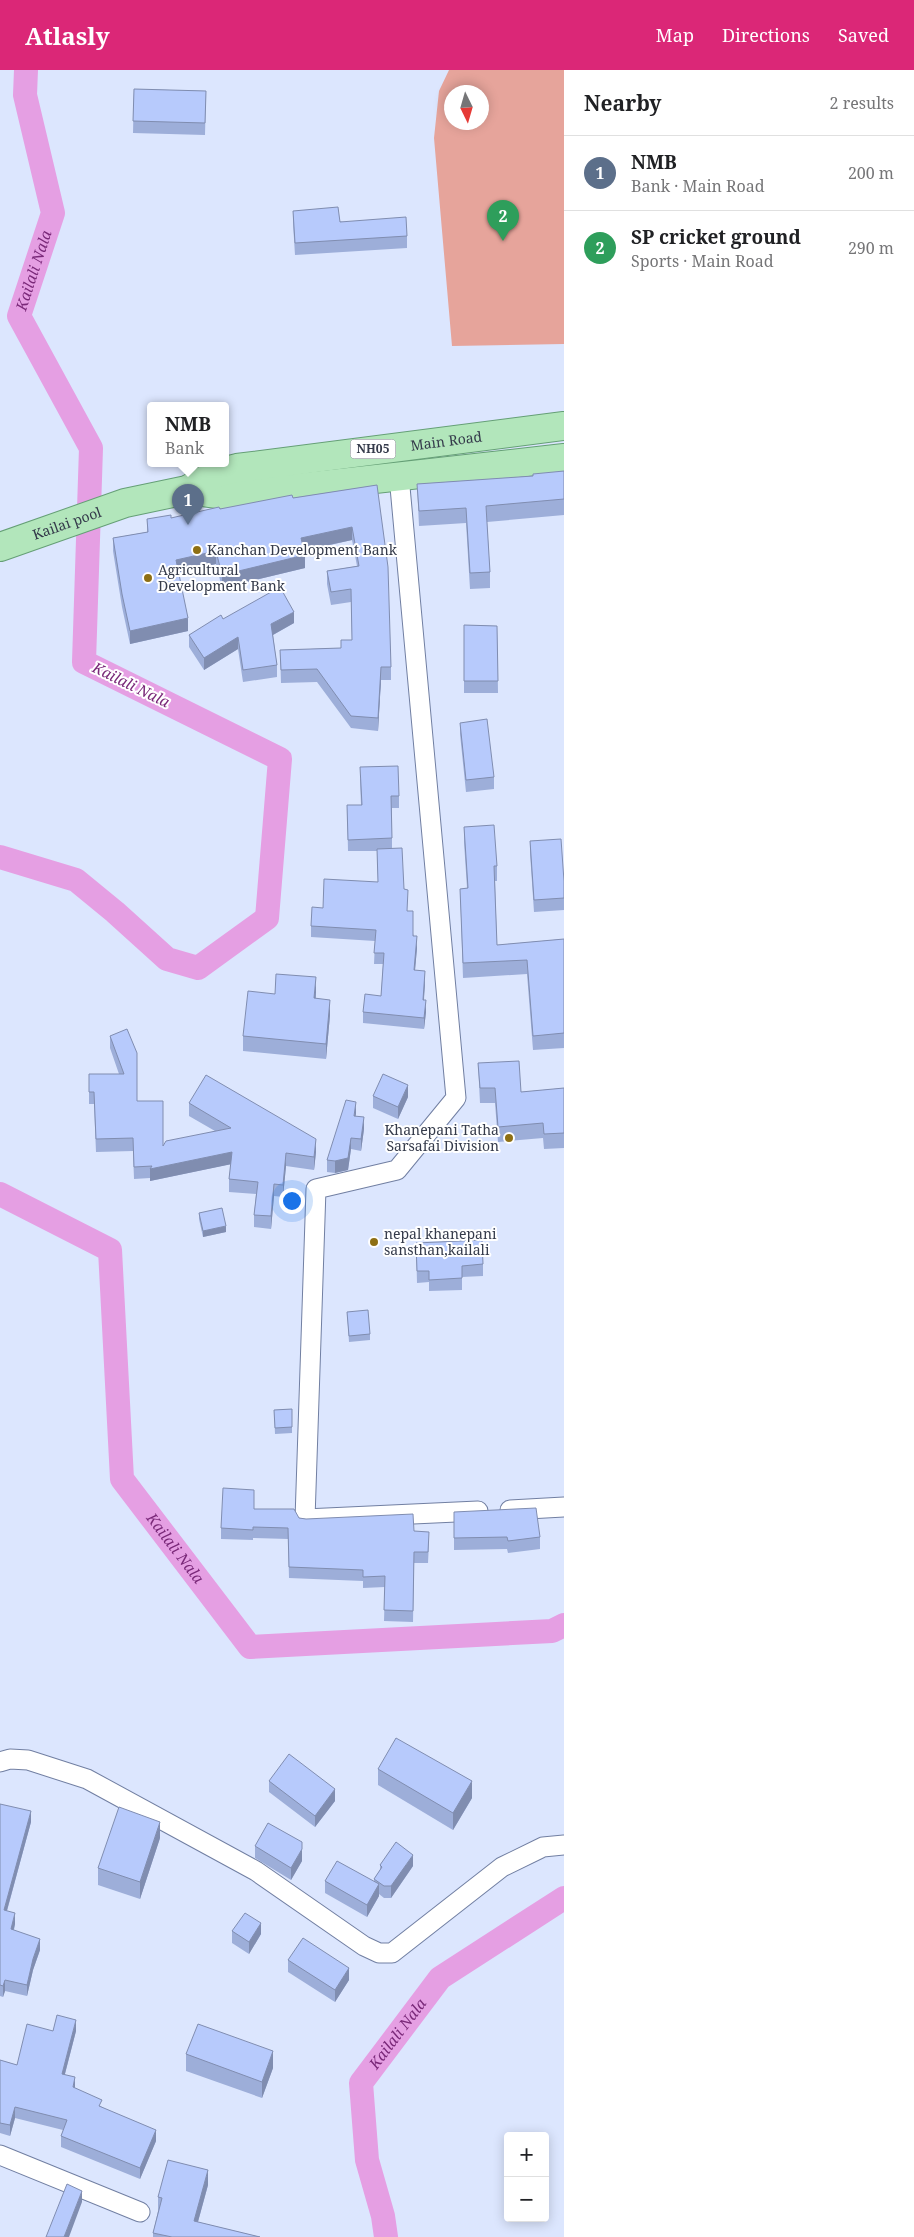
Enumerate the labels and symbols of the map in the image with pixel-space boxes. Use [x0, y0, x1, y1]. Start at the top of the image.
north arrow [444, 85, 489, 130]
pin: 2 [487, 200, 519, 241]
water label: Kailali Nala [10, 227, 56, 314]
street label: Main Road [409, 427, 484, 455]
road number: NH05 [350, 439, 396, 458]
pin: 1 [172, 484, 204, 525]
street label: Kailai pool [30, 502, 104, 544]
place label: Kanchan Development Bank [207, 540, 398, 559]
marker: Kanchan Development Bank [191, 544, 203, 556]
place label: Agricultural Development Bank [158, 560, 286, 595]
marker: Agricultural Development Bank [142, 572, 154, 584]
water label: Kailali Nala [89, 656, 174, 712]
place label: Khanepani Tatha Sarsafai Division [385, 1120, 499, 1155]
marker: Khanepani Tatha Sarsafai Division [503, 1132, 515, 1144]
your location [279, 1188, 305, 1214]
place label: nepal khanepani sansthan,kailali [384, 1224, 497, 1259]
marker: nepal khanepani sansthan,kailali [368, 1236, 380, 1248]
water label: Kailali Nala [142, 1508, 209, 1587]
water label: Kailali Nala [363, 1994, 430, 2074]

